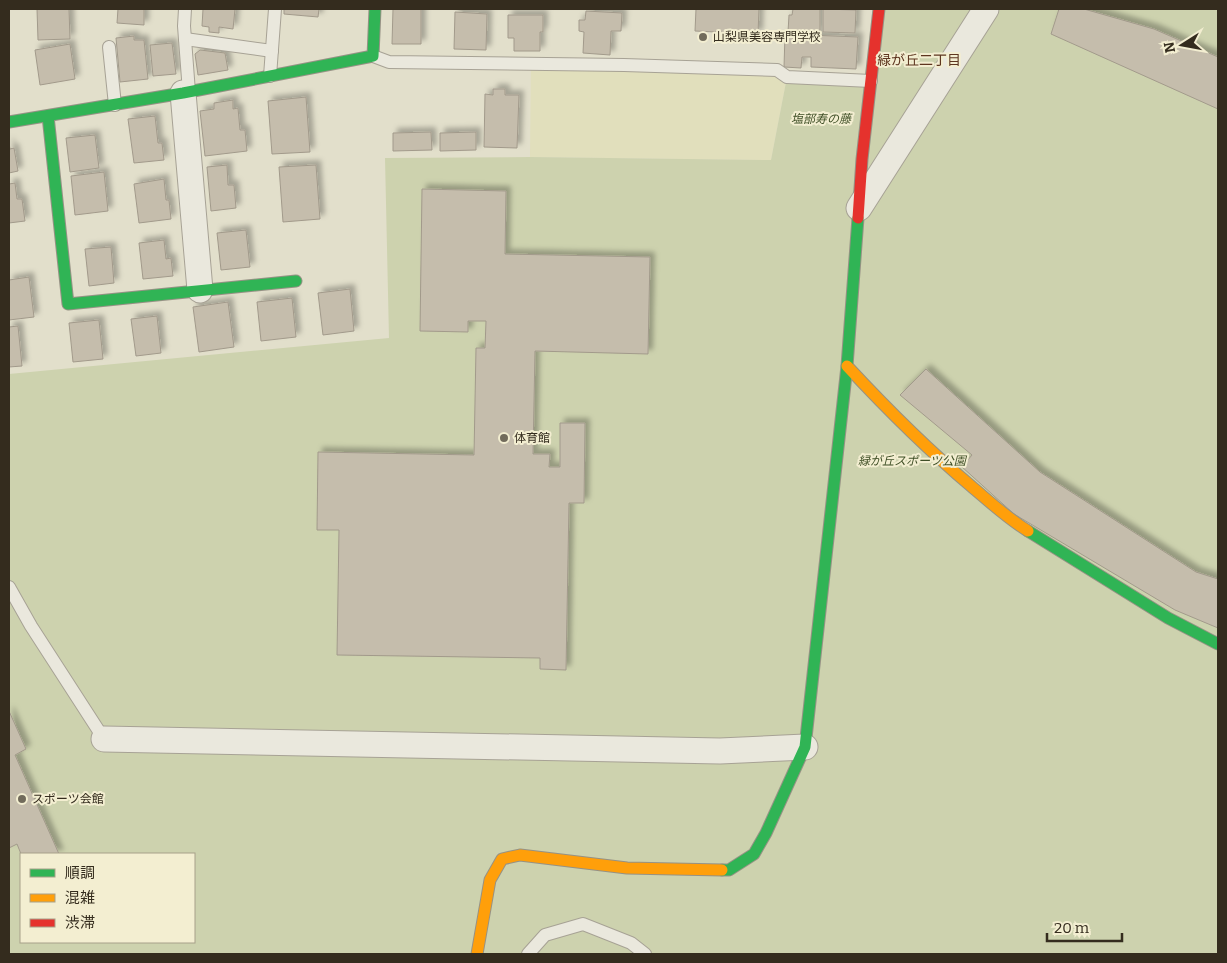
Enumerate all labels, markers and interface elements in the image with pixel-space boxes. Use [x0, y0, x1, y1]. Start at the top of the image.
north arrow [1157, 20, 1207, 70]
place label: 山梨県美容専門学校 [713, 30, 821, 44]
marker: 山梨県美容専門学校 [697, 31, 709, 43]
text: N [1160, 40, 1179, 54]
district label: 緑が丘二丁目 [877, 52, 961, 69]
park label: 塩部寿の藤 [791, 112, 853, 126]
place label: 体育館 [514, 431, 550, 445]
marker: 体育館 [498, 432, 510, 444]
park label: 緑が丘スポーツ公園 [858, 454, 968, 468]
place label: スポーツ会館 [32, 792, 104, 806]
marker: スポーツ会館 [16, 793, 28, 805]
legend [20, 853, 195, 943]
text: 順調 [65, 864, 95, 882]
text: 混雑 [65, 889, 95, 907]
scale bar [1047, 910, 1122, 942]
text: 渋滞 [65, 914, 95, 932]
text: 20 m [1054, 919, 1090, 937]

